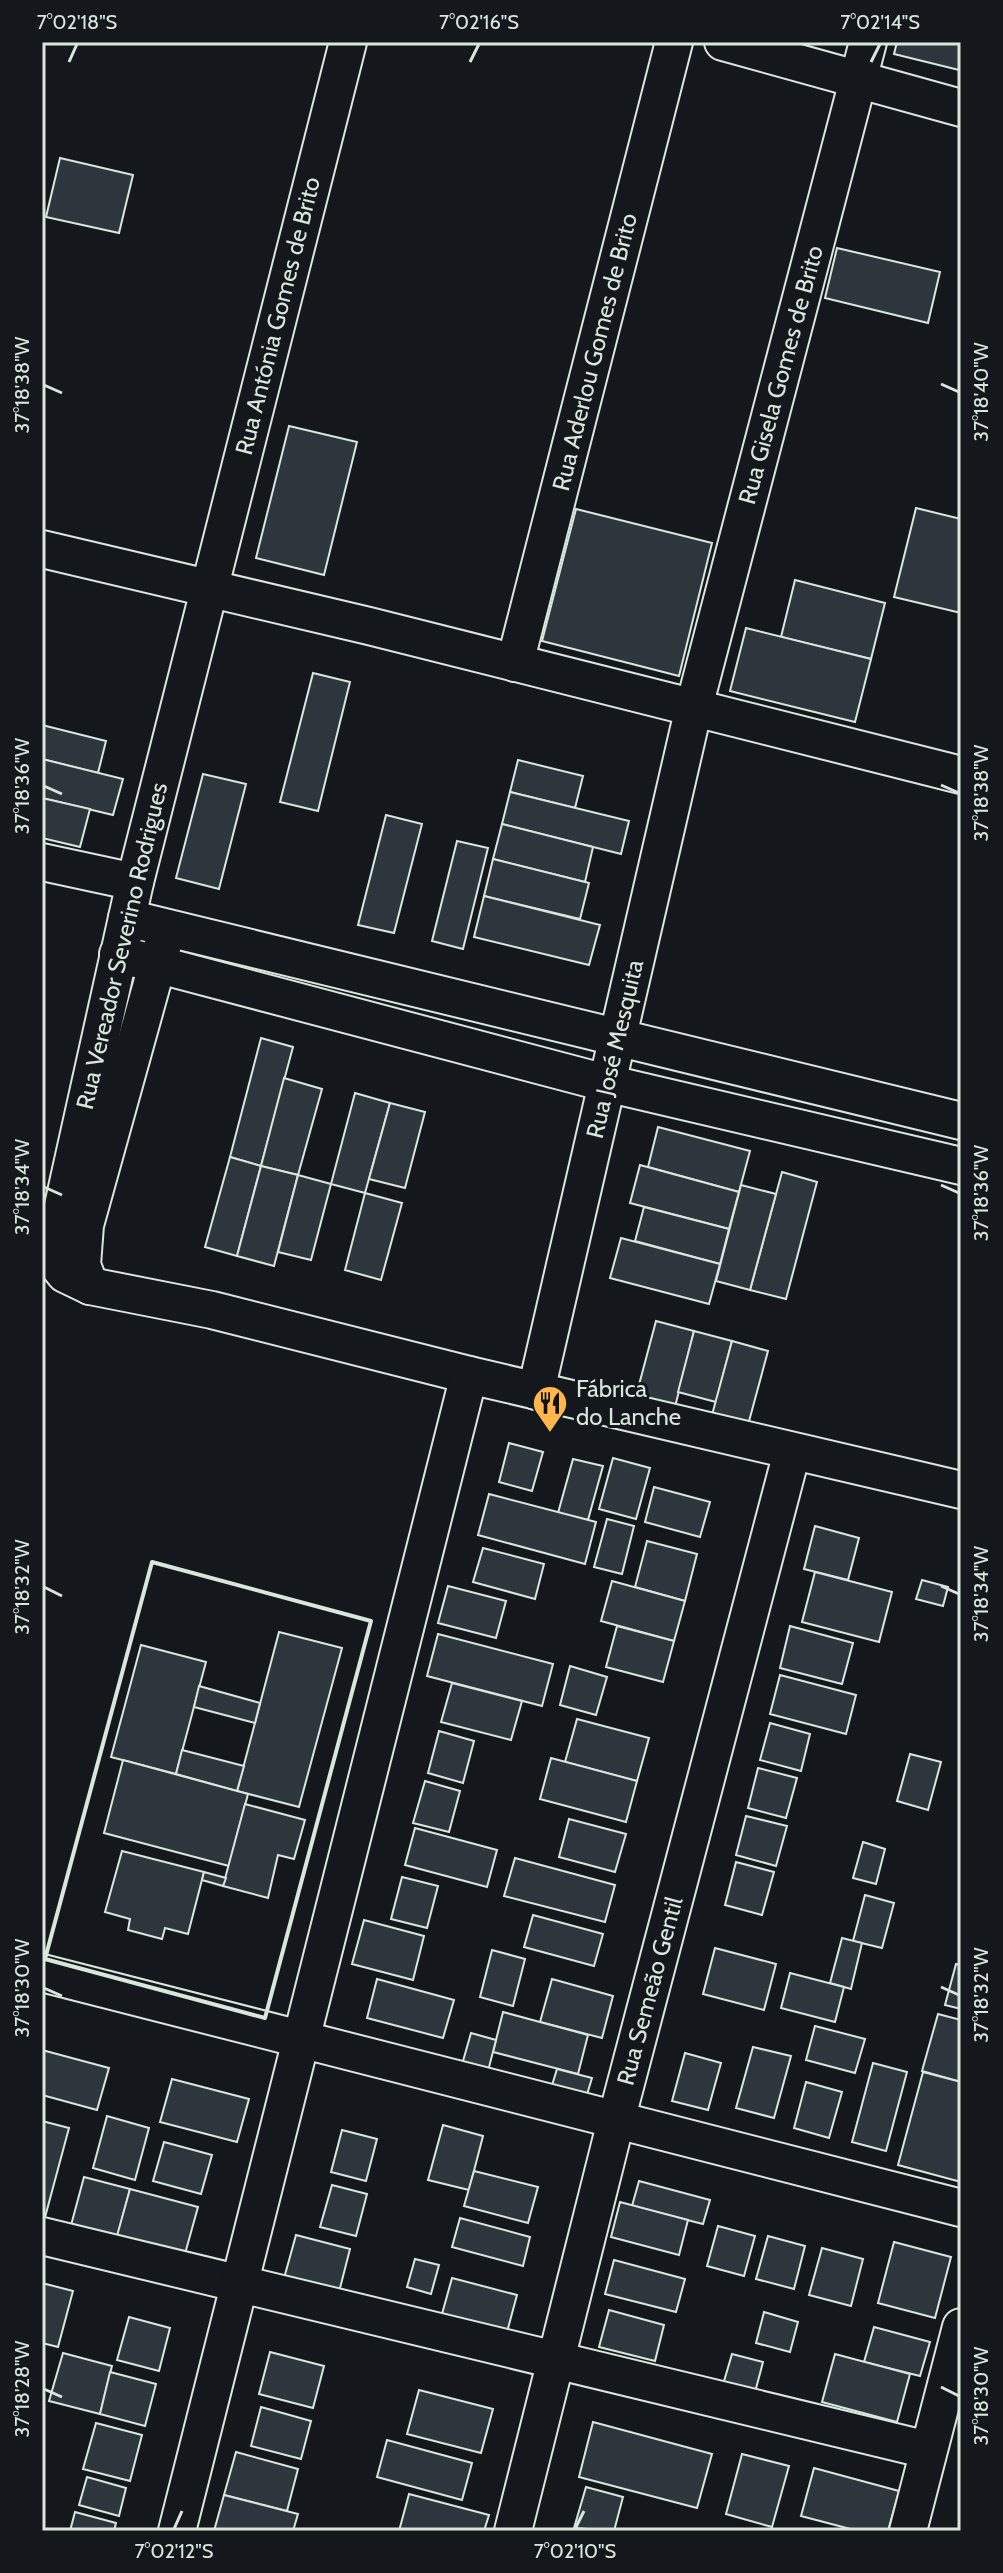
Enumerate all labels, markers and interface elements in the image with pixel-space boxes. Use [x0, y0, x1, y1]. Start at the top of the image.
text: 7°02'18"S [37, 10, 118, 34]
text: 7°02'16"S [439, 10, 519, 34]
text: 7°02'14"S [840, 10, 920, 34]
street label: Rua Antónia Gomes de Brito [229, 174, 326, 458]
street label: Rua Aderlou Gomes de Brito [546, 210, 643, 494]
street label: Rua Gisela Gomes de Brito [732, 242, 829, 507]
text: 37°18'38"W [10, 336, 34, 434]
text: 37°18'40"W [969, 342, 993, 442]
text: 37°18'36"W [10, 738, 34, 834]
text: 37°18'38"W [969, 744, 993, 842]
street label: Rua Vereador Severino Rodrigues [70, 780, 173, 1112]
street label: Rua José Mesquita [580, 956, 649, 1141]
text: 37°18'34"W [10, 1139, 34, 1235]
text: 37°18'36"W [969, 1145, 993, 1241]
place label: Fábrica do Lanche [576, 1374, 681, 1431]
restaurant icon: Fábrica do Lanche [531, 1384, 569, 1434]
text: 37°18'32"W [10, 1539, 34, 1635]
text: 37°18'34"W [969, 1546, 993, 1642]
street label: Rua Semeão Gentil [610, 1893, 689, 2088]
text: 37°18'30"W [10, 1938, 34, 2037]
text: 37°18'32"W [969, 1947, 993, 2043]
text: 37°18'28"W [10, 2341, 34, 2437]
text: 37°18'30"W [969, 2346, 993, 2445]
text: 7°02'12"S [135, 2539, 214, 2563]
text: 7°02'10"S [534, 2539, 616, 2563]

